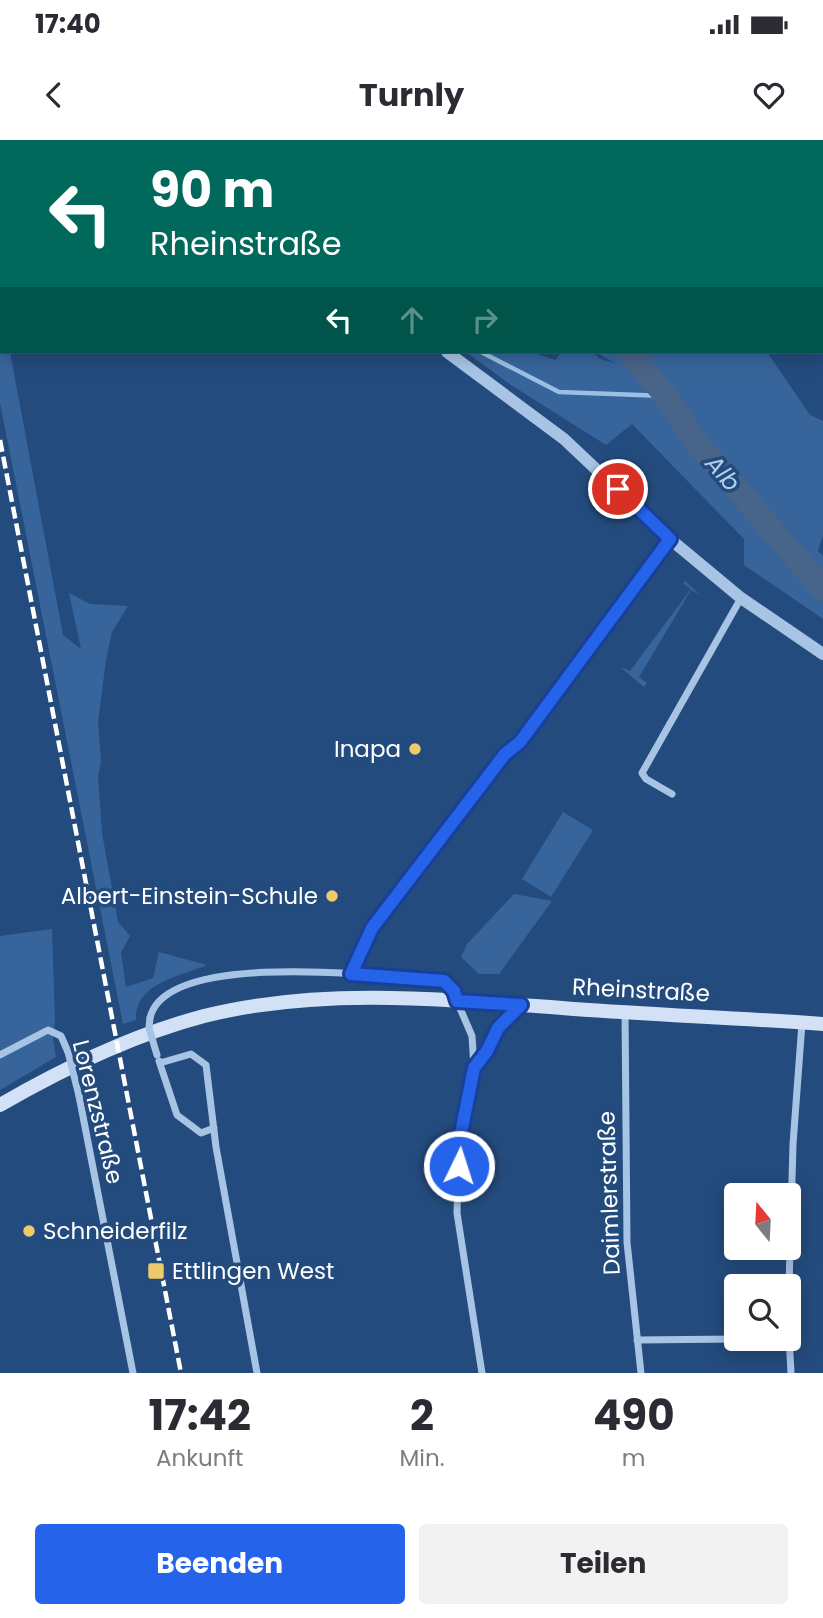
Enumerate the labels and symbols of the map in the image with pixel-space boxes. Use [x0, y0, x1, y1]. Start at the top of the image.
water label: Alb [697, 447, 748, 498]
pin [588, 459, 648, 519]
place label: Inapa [334, 733, 401, 765]
marker: Inapa [407, 741, 423, 757]
place label: Albert-Einstein-Schule [61, 880, 318, 912]
marker: Albert-Einstein-Schule [324, 888, 340, 904]
street label: Rheinstraße [571, 970, 711, 1010]
street label: Lorenzstraße [65, 1037, 131, 1187]
street label: Daimlerstraße [590, 1110, 628, 1276]
position arrow [422, 1129, 496, 1203]
north arrow [724, 1183, 802, 1260]
place label: Schneiderfilz [43, 1215, 188, 1247]
marker: Schneiderfilz [21, 1223, 37, 1239]
place label: Ettlingen West [172, 1255, 334, 1287]
marker: Ettlingen West [146, 1261, 166, 1281]

